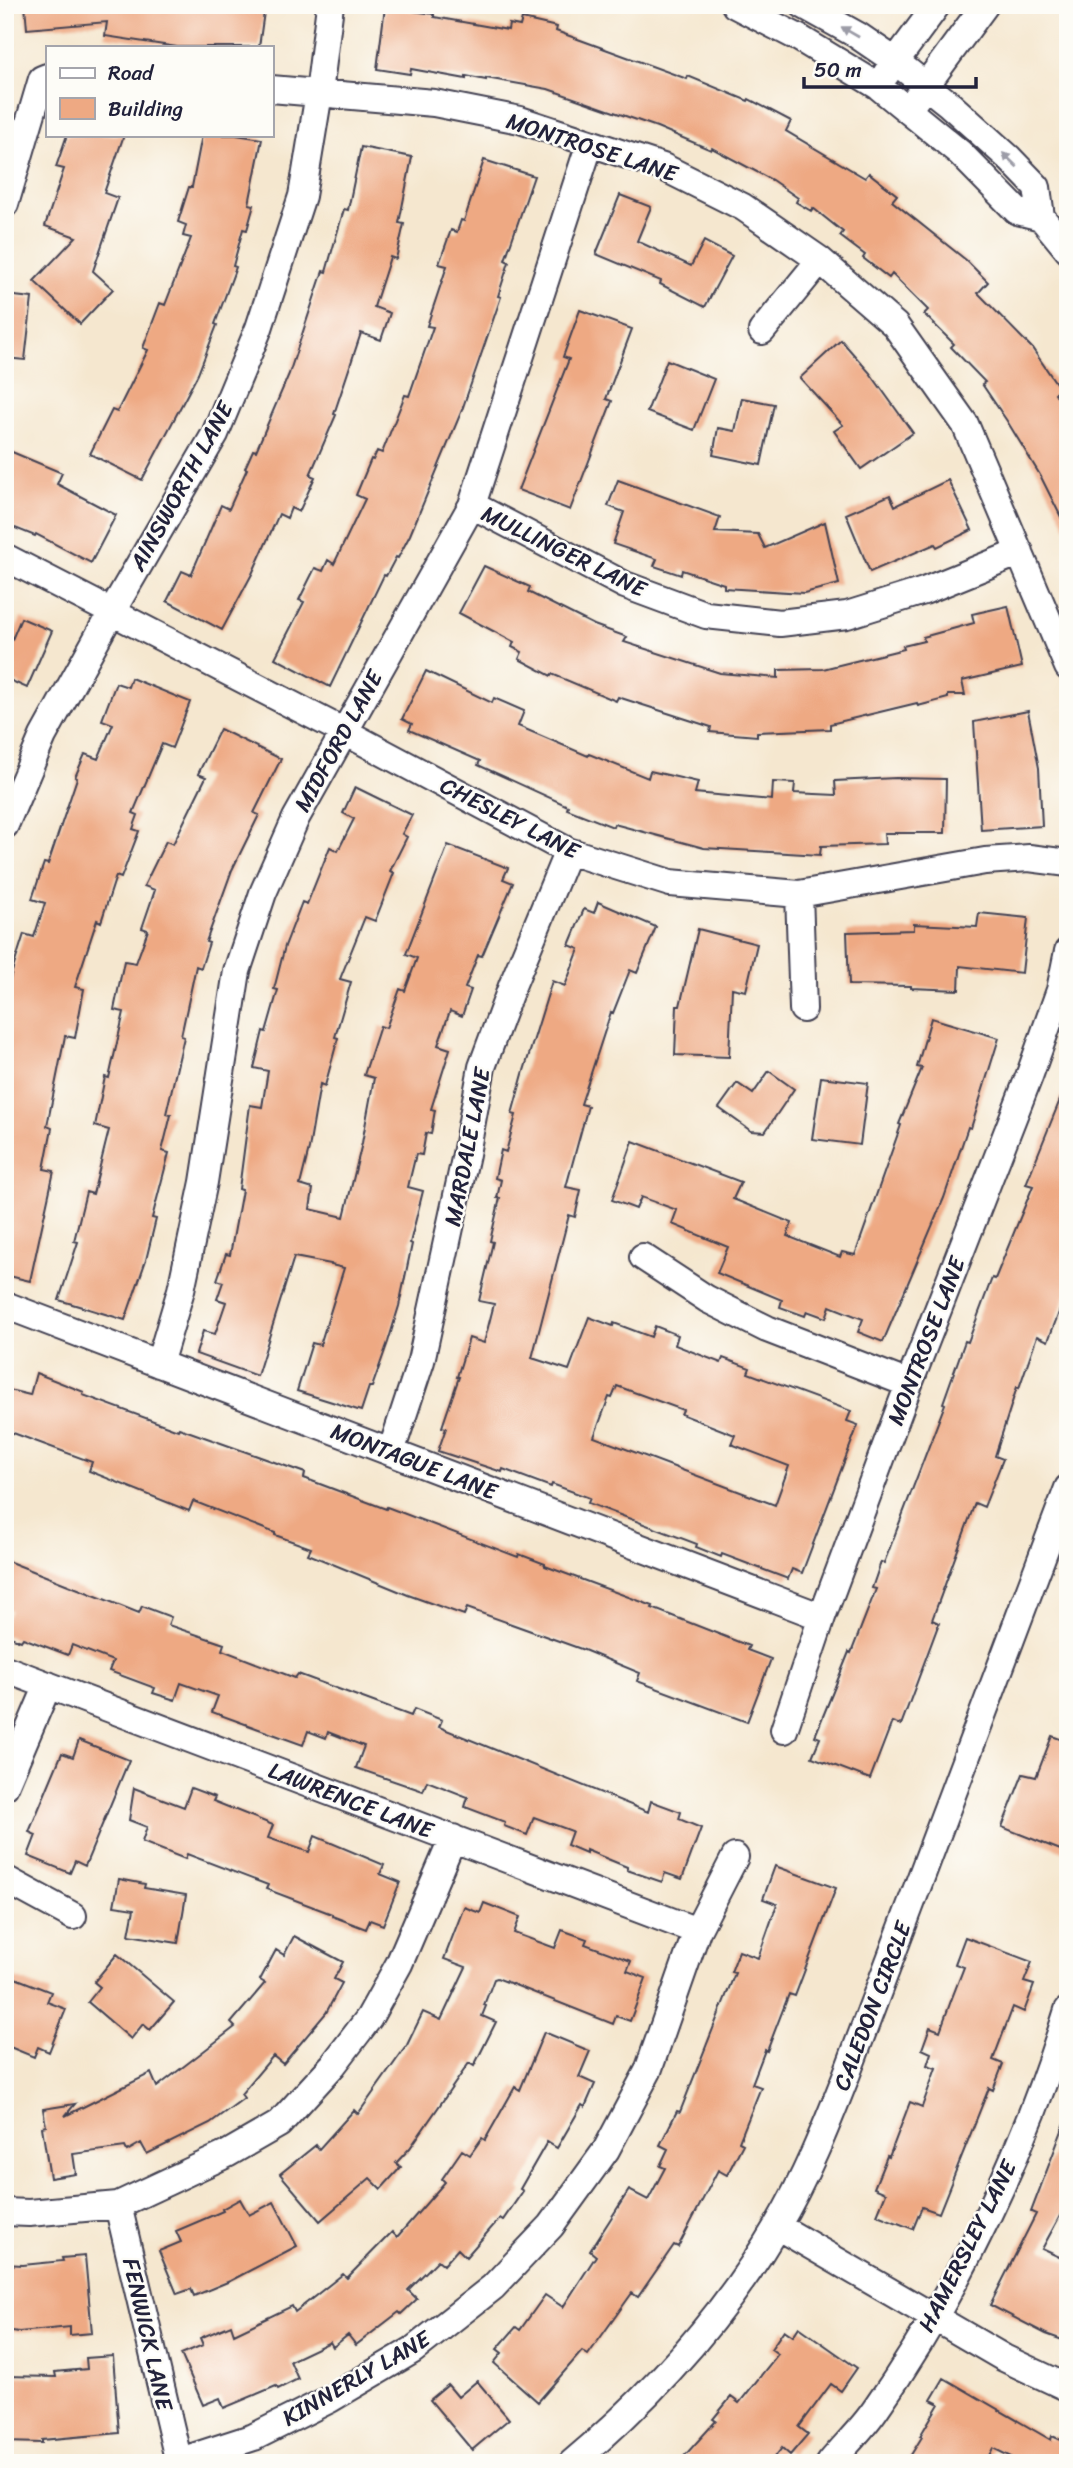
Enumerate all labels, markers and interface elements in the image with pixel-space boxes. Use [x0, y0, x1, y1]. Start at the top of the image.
one-way arrow [841, 26, 860, 38]
legend [46, 46, 273, 136]
scale bar [804, 46, 975, 90]
text: 50 m [814, 51, 862, 89]
text: Road [108, 54, 155, 92]
text: Building [108, 90, 184, 128]
street label: MONTROSE LANE [501, 101, 684, 195]
one-way arrow [1003, 152, 1019, 169]
street label: AINSWORTH LANE [117, 393, 246, 580]
street label: MULLINGER LANE [474, 494, 655, 610]
street label: MIDFORD LANE [282, 662, 395, 820]
street label: CHESLEY LANE [433, 766, 588, 872]
street label: MARDALE LANE [432, 1063, 503, 1230]
street label: MONTROSE LANE [875, 1250, 978, 1431]
street label: MONTAGUE LANE [325, 1411, 504, 1513]
street label: LAWRENCE LANE [262, 1750, 440, 1851]
street label: CALEDON CIRCLE [821, 1914, 924, 2097]
street label: HAMERSLEY LANE [906, 2152, 1029, 2340]
street label: FENWICK LANE [110, 2254, 185, 2416]
street label: KINNERLY LANE [274, 2319, 439, 2438]

